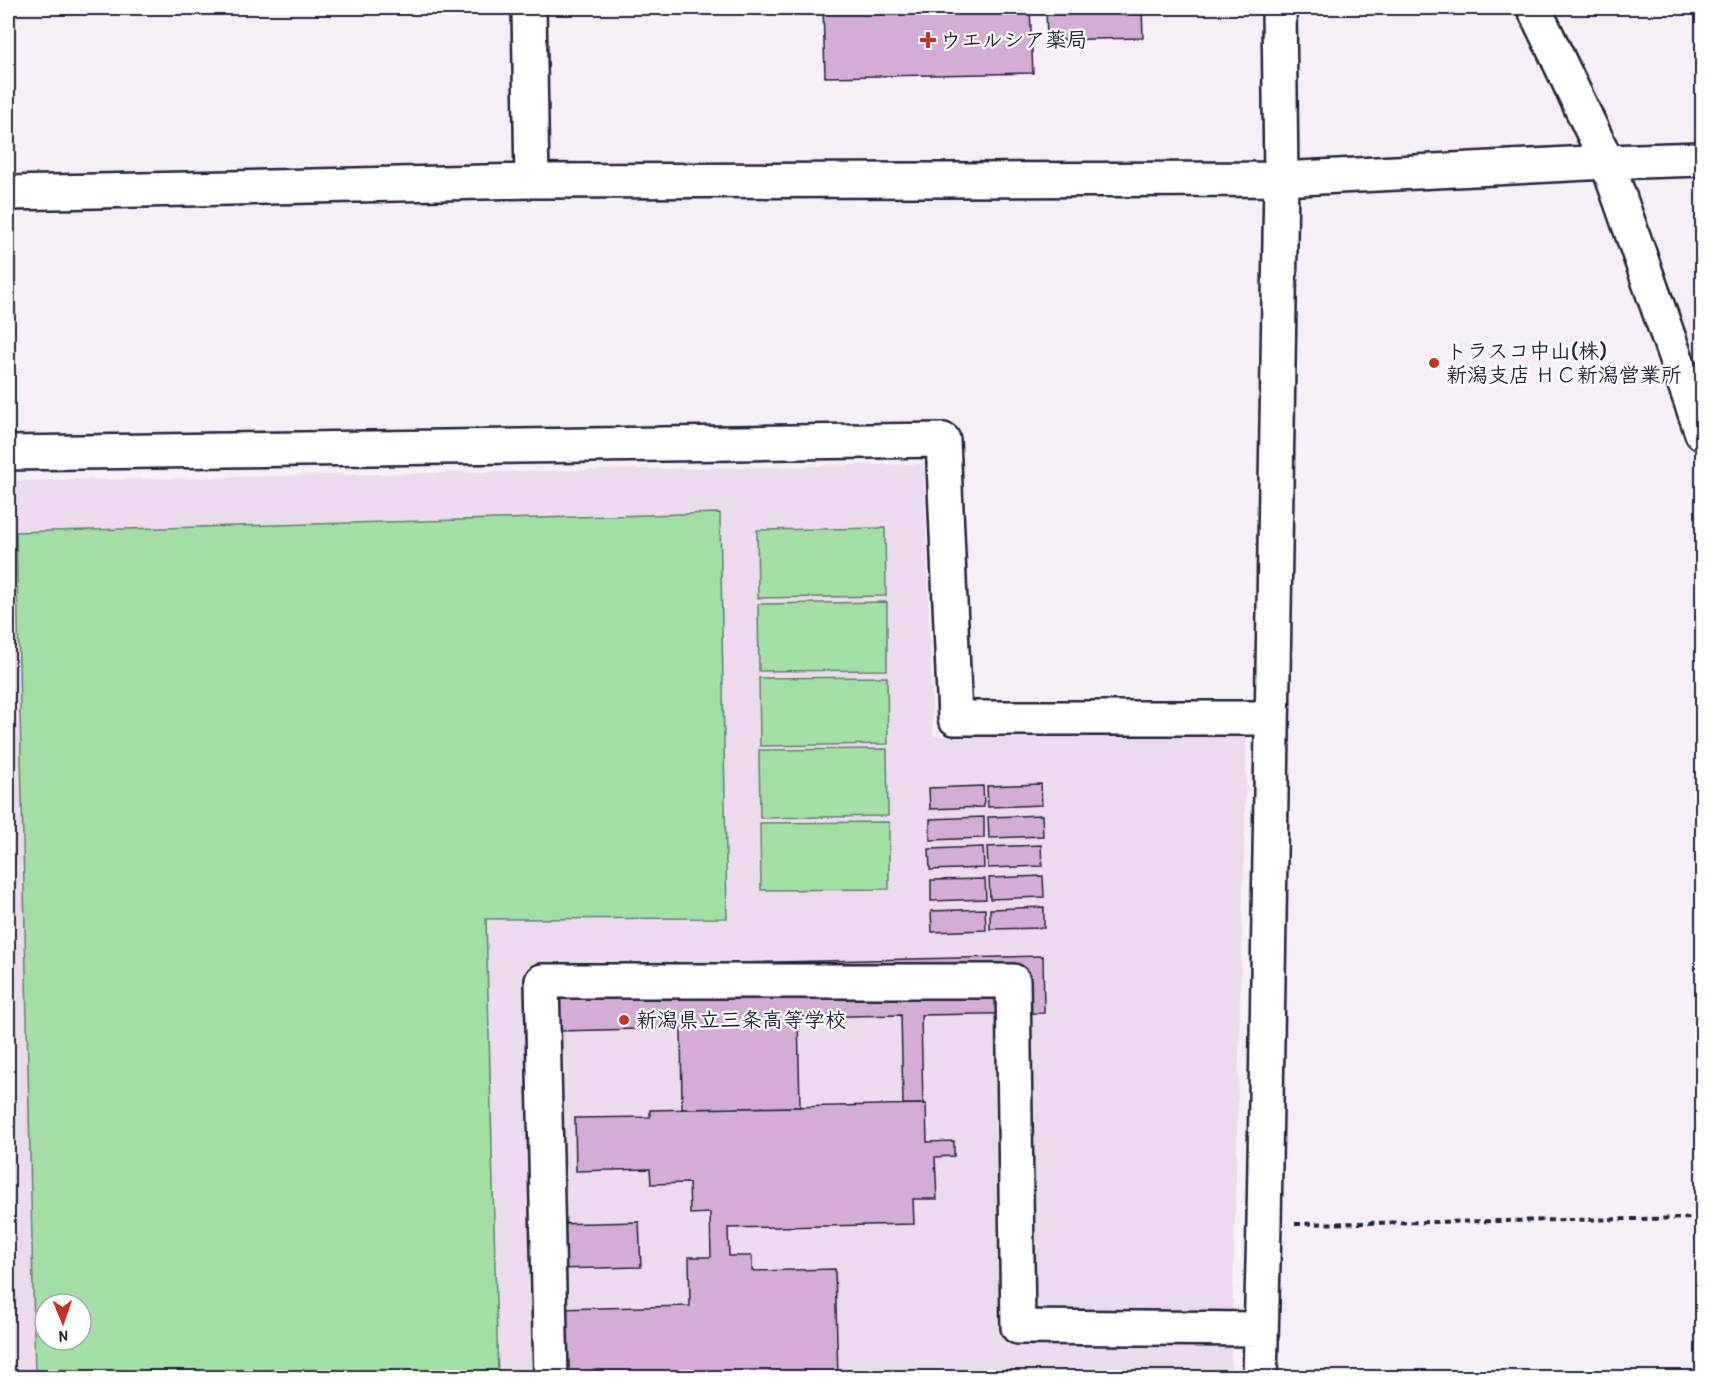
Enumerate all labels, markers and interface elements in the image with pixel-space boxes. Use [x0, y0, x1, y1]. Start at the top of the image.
place label: ウエルシア薬局 [940, 25, 1087, 54]
marker: ウエルシア薬局 [921, 33, 935, 47]
place label: トラスコ中山(株) 新潟支店 ＨＣ新潟営業所 [1446, 336, 1682, 389]
marker: トラスコ中山(株) 新潟支店 ＨＣ新潟営業所 [1427, 356, 1441, 370]
place label: 新潟県立三条高等学校 [636, 1005, 846, 1034]
marker: 新潟県立三条高等学校 [617, 1013, 631, 1027]
north arrow [33, 1292, 93, 1352]
text: N [58, 1326, 68, 1348]

